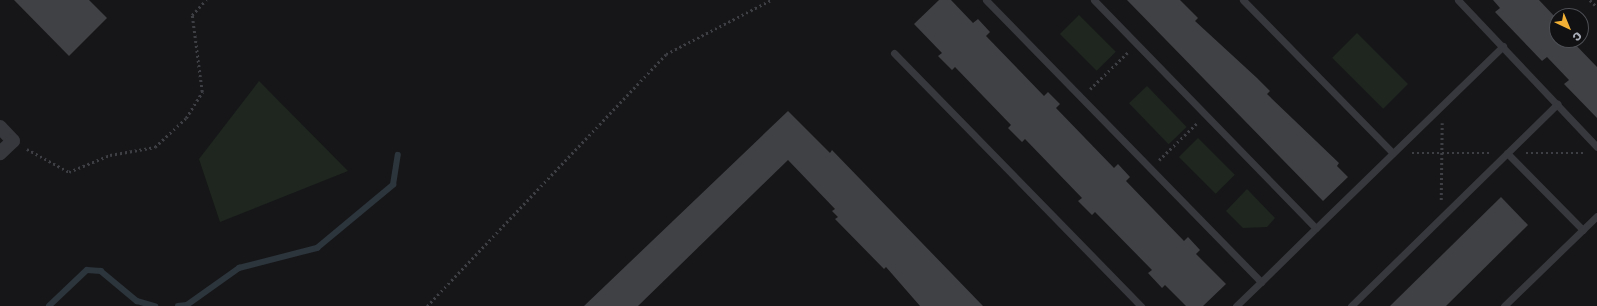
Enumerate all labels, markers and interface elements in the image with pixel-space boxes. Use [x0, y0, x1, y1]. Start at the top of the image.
north arrow [1549, 8, 1589, 48]
text: С [1570, 29, 1584, 44]

